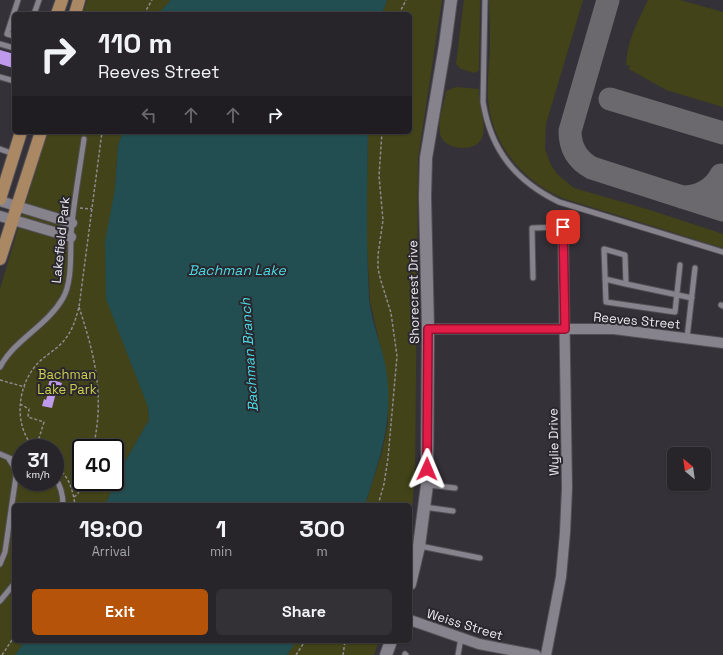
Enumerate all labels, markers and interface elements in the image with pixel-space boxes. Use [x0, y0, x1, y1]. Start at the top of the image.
text: 110 m [98, 25, 172, 61]
icon: right [32, 28, 84, 80]
text: Reeves Street [98, 60, 219, 83]
icon: left [138, 104, 160, 126]
icon: ahead [180, 104, 202, 126]
icon: ahead [222, 104, 244, 126]
icon: right [264, 104, 286, 126]
street label: Lakefield Park [48, 196, 73, 284]
pin [546, 210, 580, 244]
icon: arrive [552, 216, 574, 238]
street label: Shorecrest Drive [404, 240, 423, 344]
water label: Bachman Lake [188, 261, 286, 279]
water label: Bachman Branch [236, 297, 262, 413]
street label: Reeves Street [593, 308, 681, 333]
park label: Bachman Lake Park [37, 366, 97, 398]
street label: Wylie Drive [544, 408, 563, 476]
speed limit sign: 40 [72, 439, 124, 491]
text: 31 [28, 447, 48, 473]
north arrow [667, 447, 711, 491]
map controls [667, 447, 711, 491]
position arrow [406, 448, 448, 490]
text: km/h [26, 468, 50, 481]
text: 19:00 [79, 513, 143, 544]
text: 1 [216, 513, 227, 544]
text: 300 [299, 513, 345, 544]
text: Arrival [92, 543, 130, 560]
text: min [210, 543, 232, 560]
text: m [317, 543, 328, 560]
button: Exit [32, 589, 208, 635]
button: Share [216, 589, 392, 635]
street label: Weiss Street [425, 605, 505, 644]

